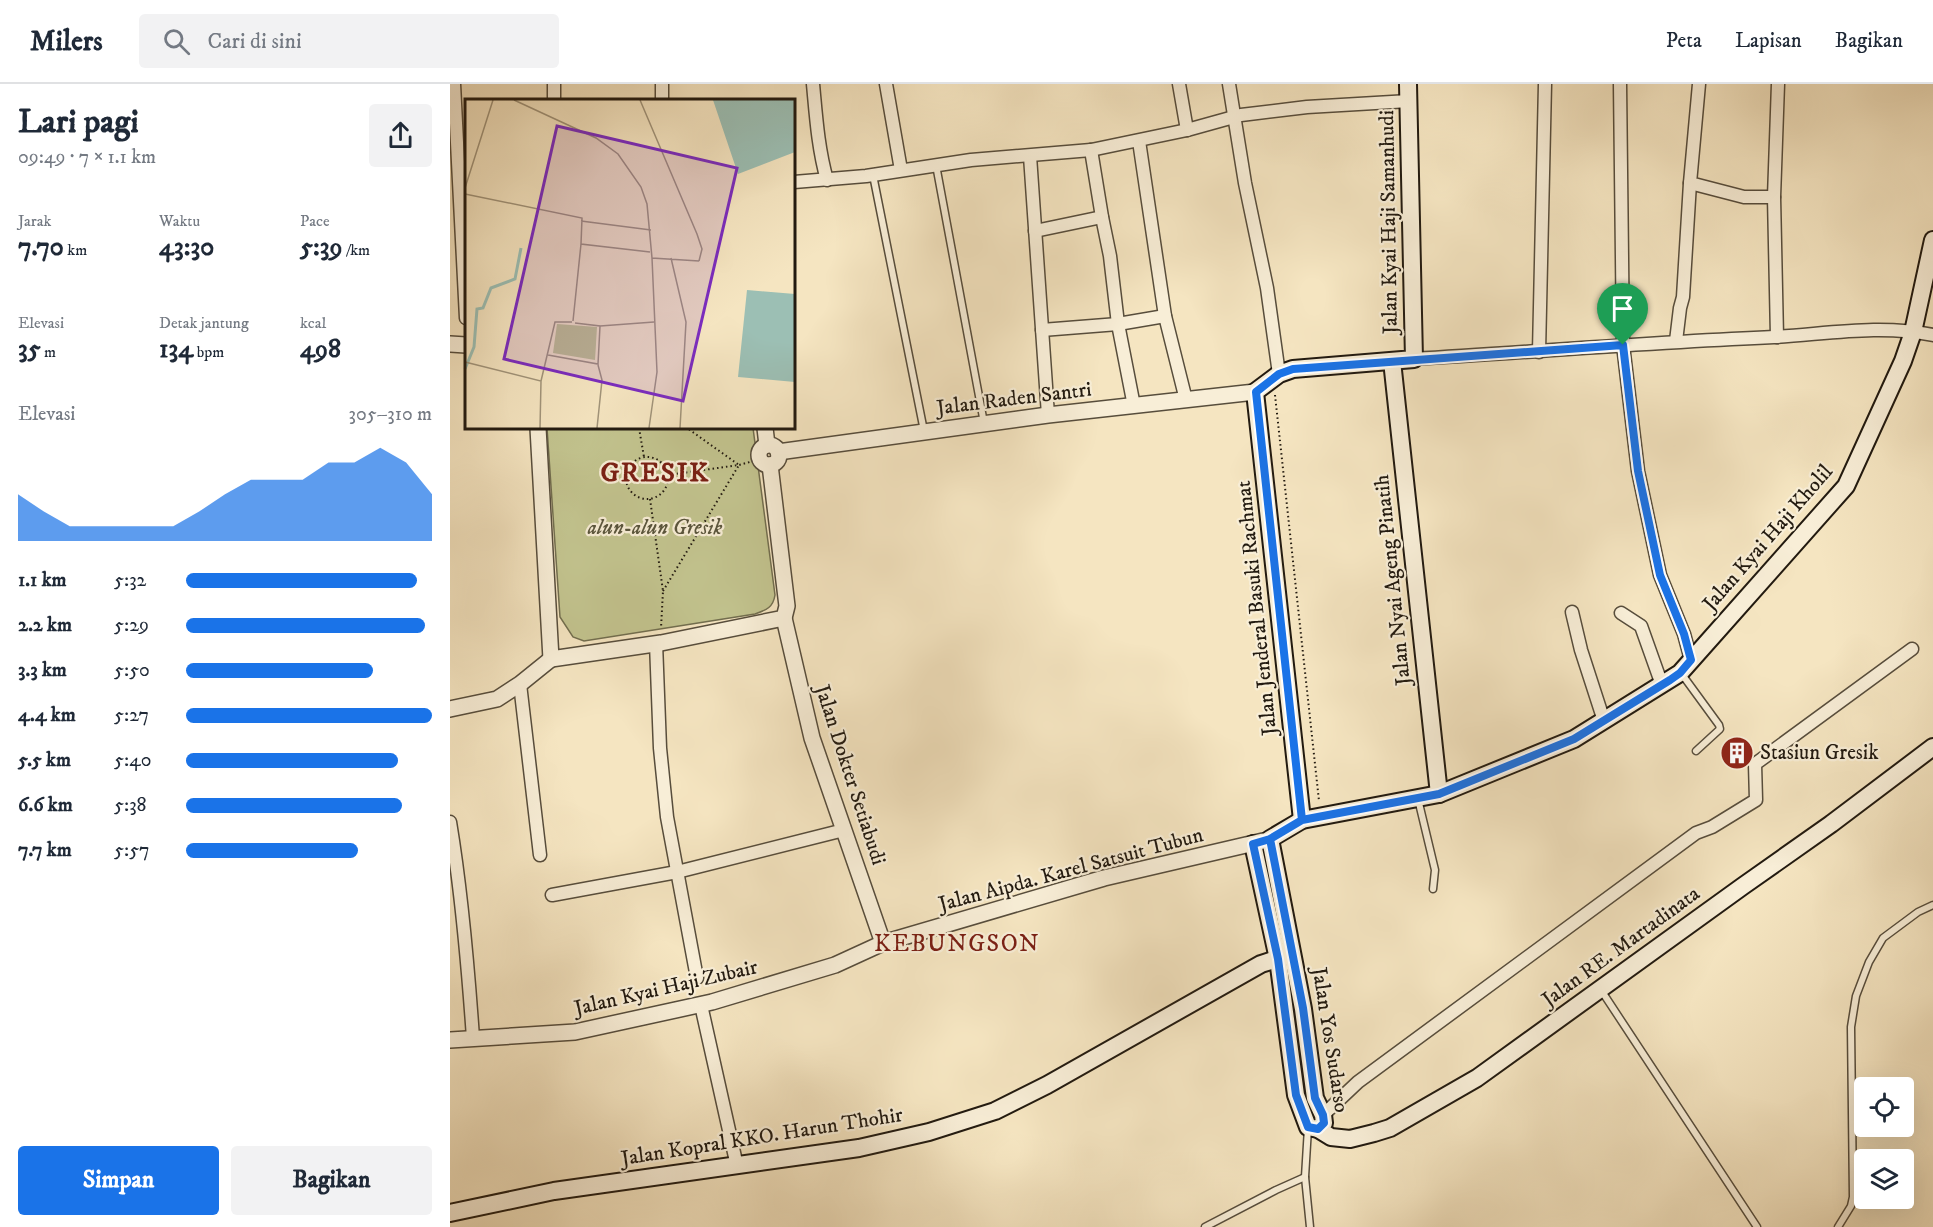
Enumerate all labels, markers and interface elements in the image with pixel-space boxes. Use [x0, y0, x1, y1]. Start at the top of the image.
search box [139, 14, 559, 68]
text: Milers [30, 24, 103, 59]
icon: search [160, 25, 193, 58]
text: Cari di sini [208, 28, 302, 55]
text: Peta [1666, 28, 1702, 54]
text: Lapisan [1735, 28, 1802, 54]
text: Bagikan [1835, 28, 1903, 54]
inset map [465, 99, 795, 429]
text: Lari pagi [18, 102, 139, 143]
button: share [369, 104, 432, 167]
street label: Jalan Kyai Haji Samanhudi [1374, 110, 1404, 336]
text: 09:49 · 7 × 1.1 km [18, 145, 156, 170]
text: Jarak [18, 211, 52, 231]
text: Waktu [159, 211, 200, 231]
text: Pace [300, 211, 330, 231]
text: 7.70 [18, 231, 64, 264]
text: 43:30 [159, 231, 214, 264]
text: 5:39 [300, 231, 342, 264]
text: km [64, 240, 87, 260]
text: /km [342, 240, 370, 260]
pin [1597, 283, 1648, 345]
icon: arrive [1606, 292, 1639, 325]
text: Elevasi [18, 313, 64, 333]
text: Detak jantung [159, 313, 249, 333]
text: kcal [300, 313, 326, 333]
text: 35 [18, 333, 41, 366]
text: 134 [159, 333, 193, 366]
text: 498 [300, 333, 341, 366]
text: m [41, 342, 56, 362]
text: bpm [193, 342, 224, 362]
street label: Jalan Raden Santri [933, 377, 1093, 422]
text: Elevasi [18, 402, 76, 427]
text: 305–310 m [348, 402, 432, 427]
district label: GRESIK [600, 456, 710, 490]
street label: Jalan Kyai Haji Kholil [1696, 459, 1839, 618]
street label: Jalan Nyai Ageng Pinatih [1369, 473, 1417, 689]
street label: Jalan Jenderal Basuki Rachmat [1231, 479, 1284, 739]
park label: alun-alun Gresik [587, 515, 722, 541]
text: 1.1 km [18, 568, 67, 593]
text: 5:32 [114, 568, 146, 593]
text: 2.2 km [18, 613, 72, 638]
text: 5:29 [114, 613, 149, 638]
text: 3.3 km [18, 658, 67, 683]
text: 5:50 [114, 658, 150, 683]
street label: Jalan Dokter Setiabudi [808, 680, 891, 868]
text: 4.4 km [18, 703, 76, 728]
text: 5:27 [114, 703, 149, 728]
building icon: Stasiun Gresik [1719, 735, 1755, 771]
place label: Stasiun Gresik [1760, 740, 1879, 766]
text: 5.5 km [18, 748, 71, 773]
text: 5:40 [114, 748, 151, 773]
text: 6.6 km [18, 793, 73, 818]
text: 5:38 [114, 793, 147, 818]
street label: Jalan Aipda. Karel Satsuit Tubun [934, 822, 1206, 918]
text: 7.7 km [18, 838, 72, 863]
text: 5:57 [114, 838, 150, 863]
street label: Jalan RE. Martadinata [1535, 881, 1705, 1014]
district label: KEBUNGSON [874, 929, 1040, 959]
street label: Jalan Kyai Haji Zubair [570, 954, 760, 1022]
street label: Jalan Yos Sudarso [1305, 963, 1354, 1115]
map controls [1854, 1077, 1914, 1209]
button: locate [1854, 1077, 1914, 1137]
street label: Jalan Kopral KKO. Harun Thohir [617, 1102, 905, 1172]
button: Simpan [18, 1146, 219, 1215]
button: Bagikan [231, 1146, 432, 1215]
button: layers [1854, 1149, 1914, 1209]

